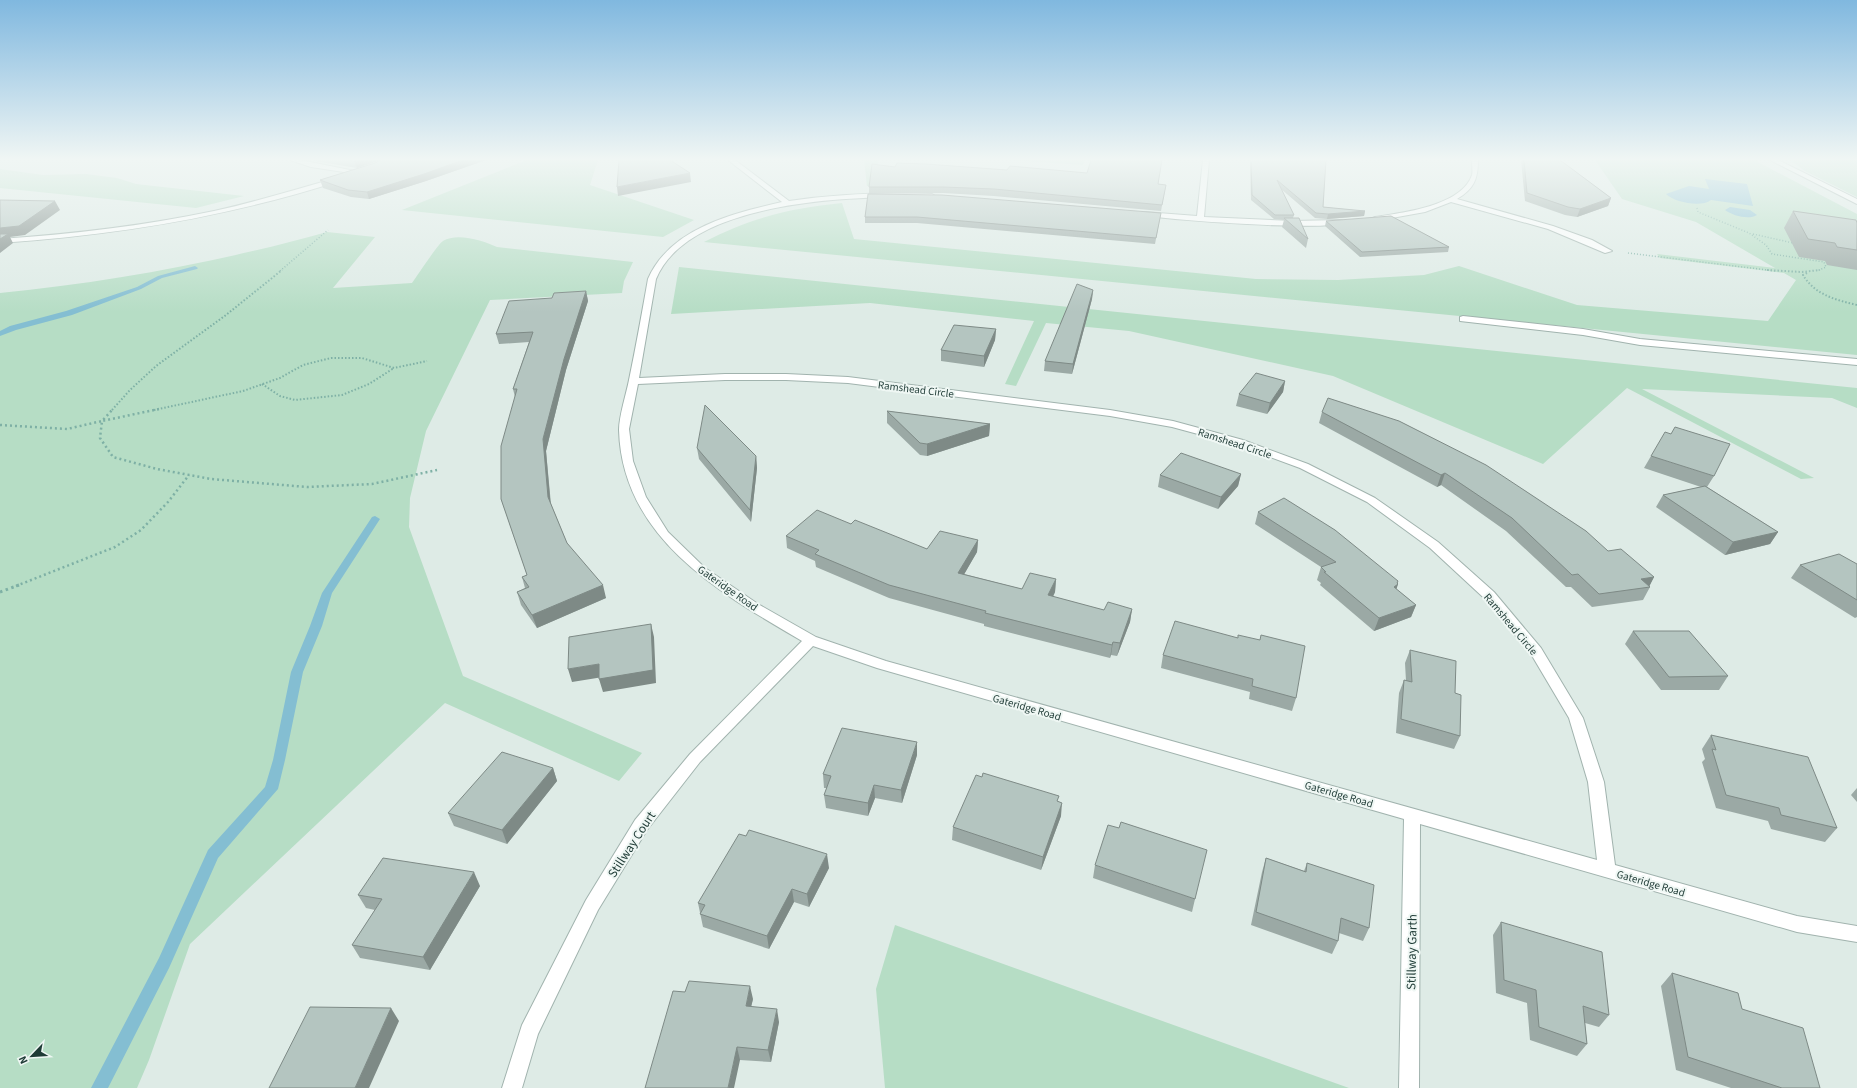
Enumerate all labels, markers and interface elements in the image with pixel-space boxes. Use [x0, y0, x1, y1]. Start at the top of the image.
street label: Ramshead Circle [877, 377, 955, 402]
street label: Ramshead Circle [1196, 425, 1274, 463]
street label: Gateridge Road [695, 562, 761, 615]
street label: Ramshead Circle [1480, 590, 1541, 659]
street label: Gateridge Road [991, 691, 1063, 724]
street label: Gateridge Road [1303, 778, 1375, 811]
street label: Stillway Court [604, 807, 660, 881]
street label: Gateridge Road [1615, 867, 1687, 900]
street label: Stillway Garth [1402, 914, 1422, 990]
north arrow [12, 1036, 52, 1076]
text: N [15, 1054, 32, 1067]

